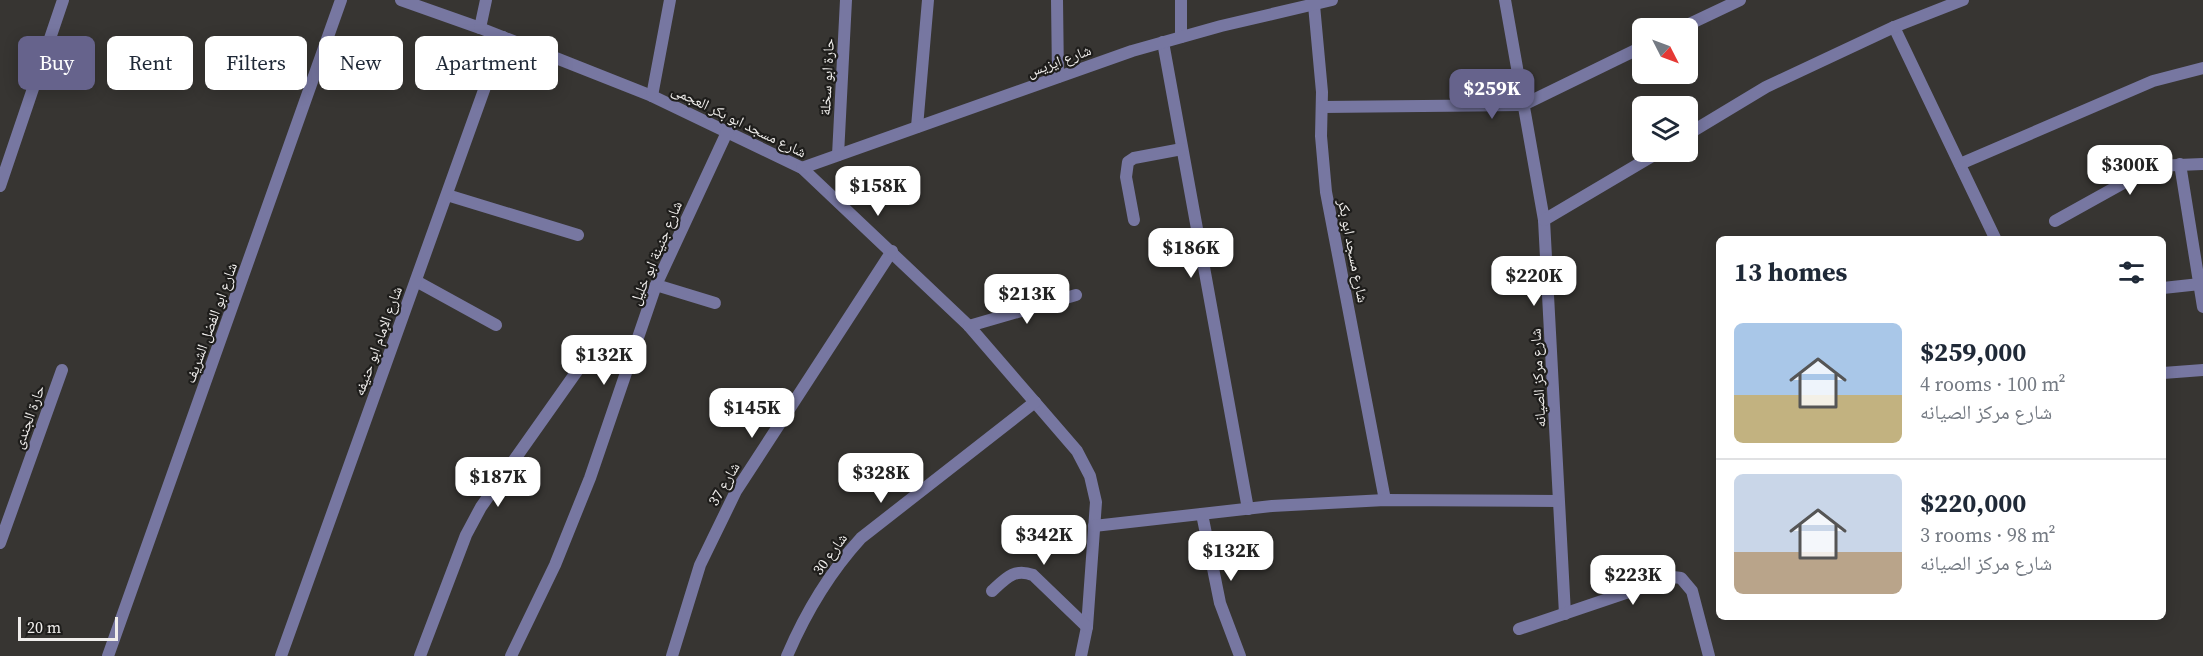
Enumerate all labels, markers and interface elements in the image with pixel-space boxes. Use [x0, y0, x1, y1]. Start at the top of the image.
north arrow [1632, 18, 1698, 84]
map controls [1632, 18, 1698, 162]
chip: Buy [18, 36, 95, 90]
chip: Rent [107, 36, 193, 90]
chip: Filters [205, 36, 307, 90]
chip: New [319, 36, 403, 90]
chip: Apartment [415, 36, 558, 90]
street label: حارة ابو سخلة [814, 37, 839, 116]
street label: شارع ايزيس [1024, 39, 1094, 82]
pin: $259K [1450, 69, 1534, 120]
text: $259K [1463, 74, 1521, 102]
street label: شارع مسجد ابو بكر العجمى [668, 79, 810, 162]
button: layers [1632, 96, 1698, 162]
pin: $300K [2088, 145, 2172, 196]
text: $300K [2101, 150, 2159, 178]
pin: $158K [836, 166, 920, 217]
text: $158K [849, 171, 907, 199]
street label: شارع جنينة ابو خليل [624, 197, 687, 308]
street label: شارع مسجد ابو بكر [1333, 197, 1374, 304]
pin: $186K [1149, 228, 1233, 279]
text: $186K [1162, 233, 1220, 261]
text: 13 homes [1734, 254, 1847, 290]
pin: $220K [1492, 256, 1576, 307]
icon: filters [2115, 256, 2148, 289]
street label: شارع ابو الفضل الشريف [179, 259, 242, 386]
text: $220K [1505, 261, 1563, 289]
pin: $213K [985, 274, 1069, 325]
text: $213K [998, 279, 1056, 307]
street label: شارع الإمام ابو حنيفه [348, 283, 407, 398]
street label: شارع مركز الصيانه [1524, 328, 1551, 428]
text: $259,000 [1920, 334, 2026, 370]
pin: $132K [562, 335, 646, 386]
text: $132K [575, 340, 633, 368]
icon: home [1782, 347, 1854, 419]
text: 4 rooms · 100 m² [1920, 370, 2066, 398]
street label: حارة الجندى [7, 382, 50, 452]
pin: $145K [710, 388, 794, 439]
text: $145K [723, 393, 781, 421]
text: شارع مركز الصيانه [1920, 398, 2052, 426]
pin: $328K [839, 453, 923, 504]
pin: $187K [456, 457, 540, 508]
street label: شارع 37 [703, 458, 744, 509]
text: $328K [852, 458, 910, 486]
text: $187K [469, 462, 527, 490]
text: $220,000 [1920, 485, 2026, 521]
icon: home [1782, 498, 1854, 570]
pin: $342K [1002, 515, 1086, 566]
text: $342K [1015, 520, 1073, 548]
text: 3 rooms · 98 m² [1920, 521, 2056, 549]
street label: شارع 30 [807, 528, 852, 579]
pin: $132K [1189, 531, 1273, 582]
text: $132K [1202, 536, 1260, 564]
text: شارع مركز الصيانه [1920, 549, 2052, 577]
pin: $223K [1591, 555, 1675, 606]
text: $223K [1604, 560, 1662, 588]
scale bar [18, 614, 118, 642]
text: 20 m [27, 616, 61, 638]

